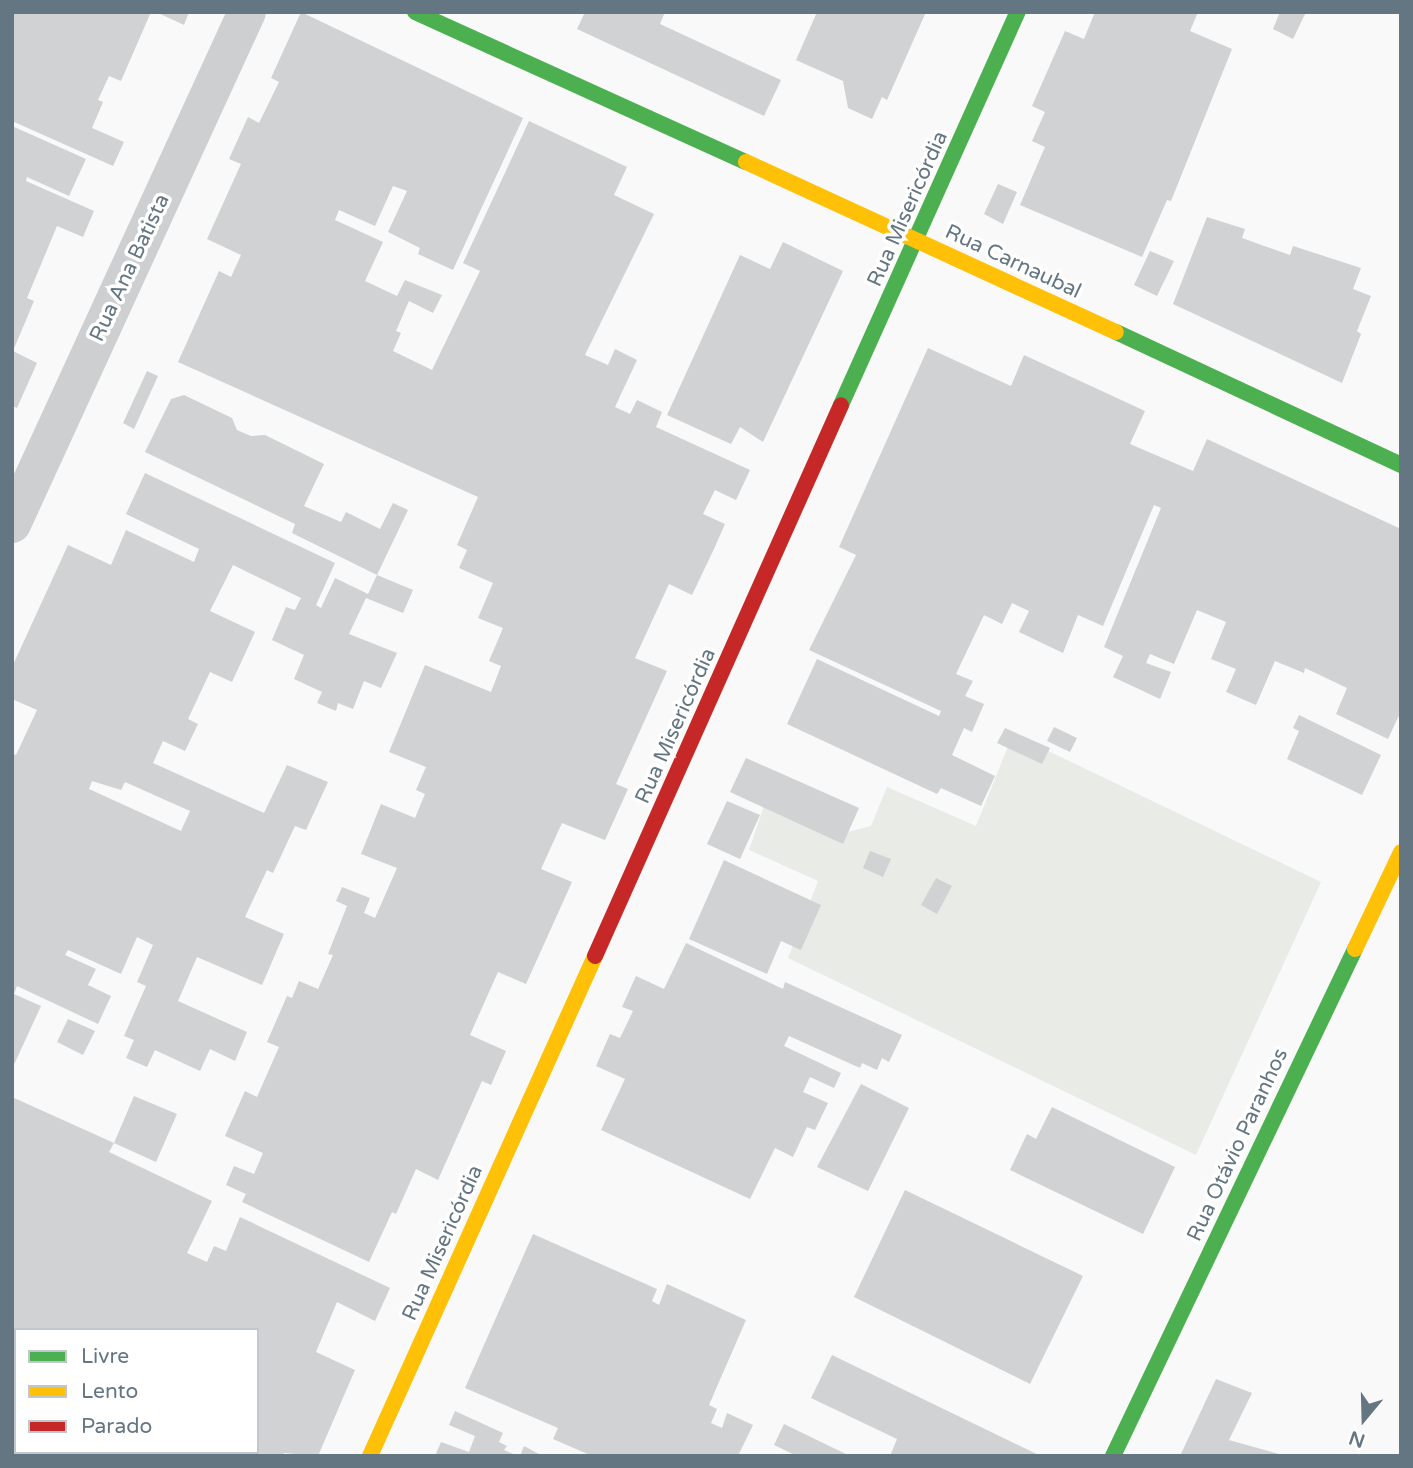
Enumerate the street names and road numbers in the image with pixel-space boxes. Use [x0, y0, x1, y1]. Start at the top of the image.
street label: Rua Misericórdia [862, 127, 954, 291]
street label: Rua Ana Batista [85, 190, 175, 346]
street label: Rua Carnaubal [941, 220, 1085, 304]
street label: Rua Misericórdia [630, 644, 722, 808]
street label: Rua Otávio Paranhos [1182, 1045, 1294, 1245]
street label: Rua Misericórdia [397, 1161, 489, 1325]

